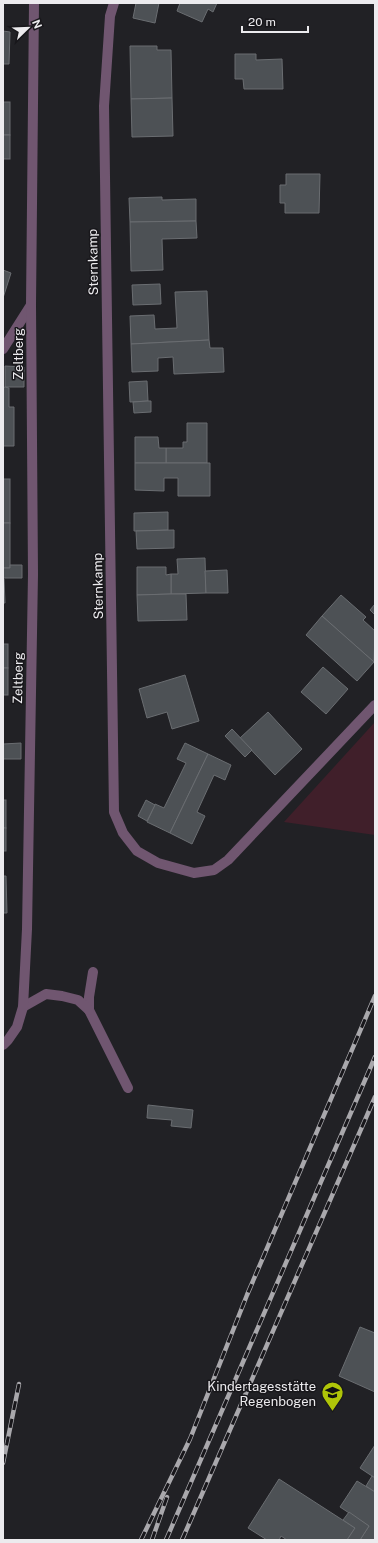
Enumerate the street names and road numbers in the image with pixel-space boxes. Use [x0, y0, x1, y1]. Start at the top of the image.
street label: Sternkamp [85, 228, 101, 295]
street label: Zeltberg [11, 328, 26, 380]
street label: Sternkamp [90, 552, 106, 619]
street label: Zeltberg [10, 652, 26, 704]

